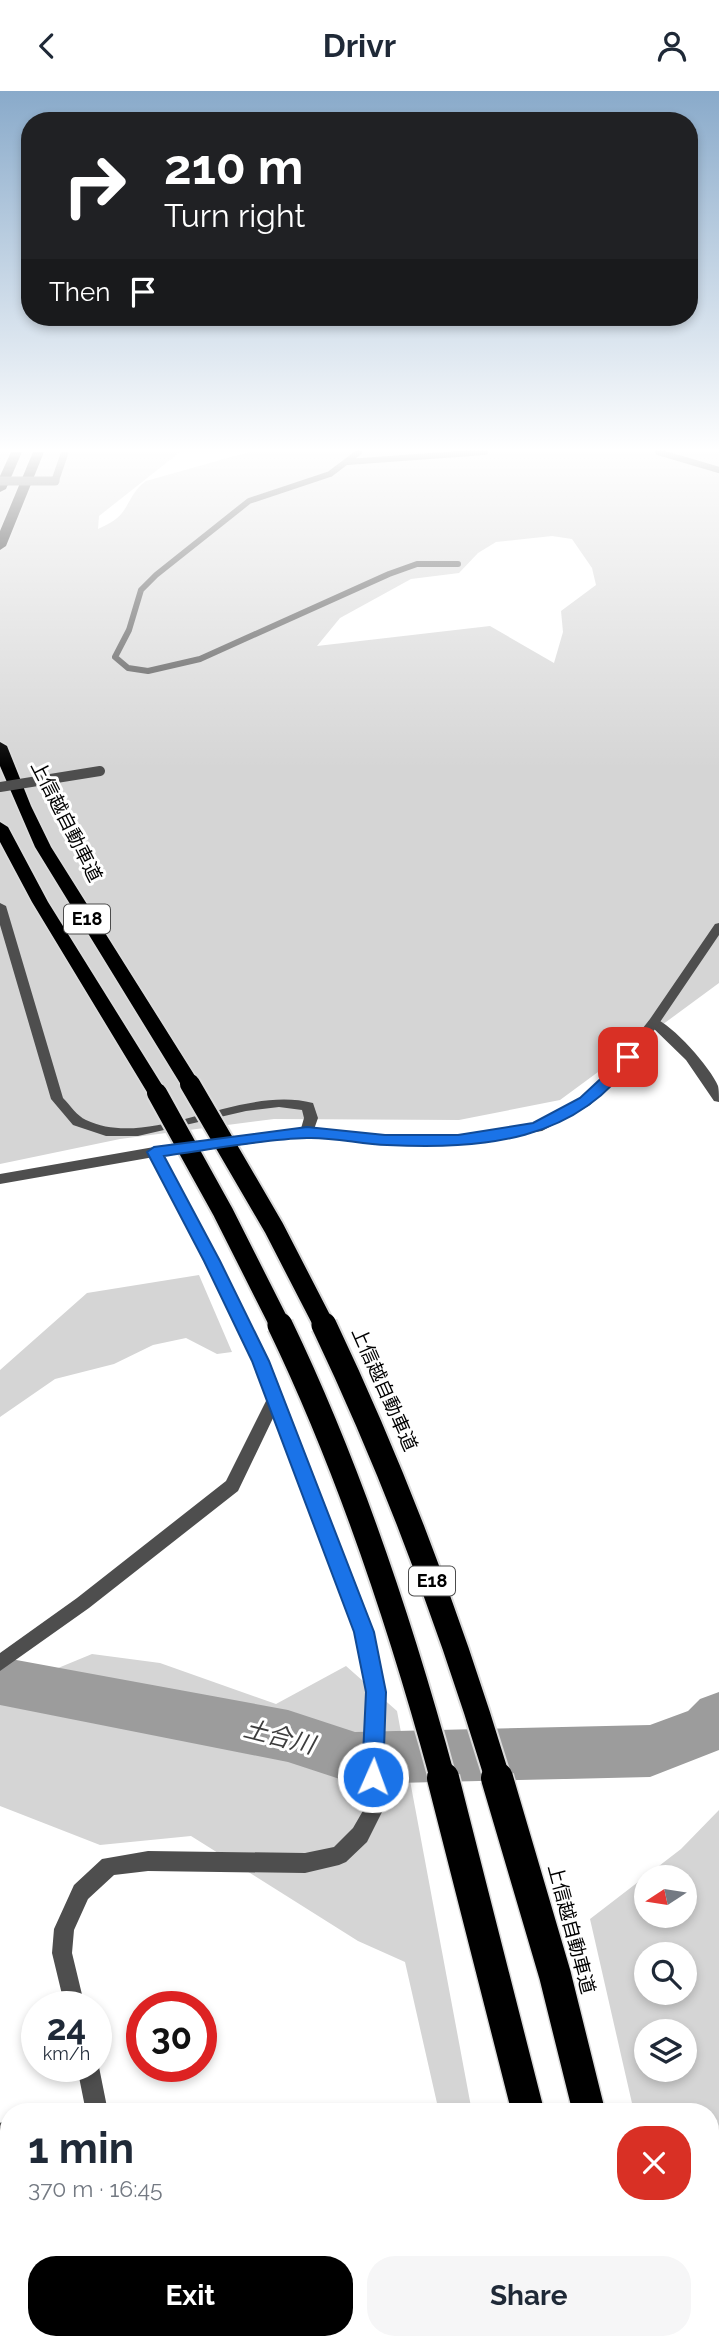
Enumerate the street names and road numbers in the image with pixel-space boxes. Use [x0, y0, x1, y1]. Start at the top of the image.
street label: 上信越自動車道 [27, 757, 107, 885]
road number: E18 [64, 905, 110, 933]
street label: 上信越自動車道 [348, 1324, 422, 1454]
road number: E18 [409, 1567, 455, 1595]
street label: 上信越自動車道 [544, 1862, 600, 1996]

